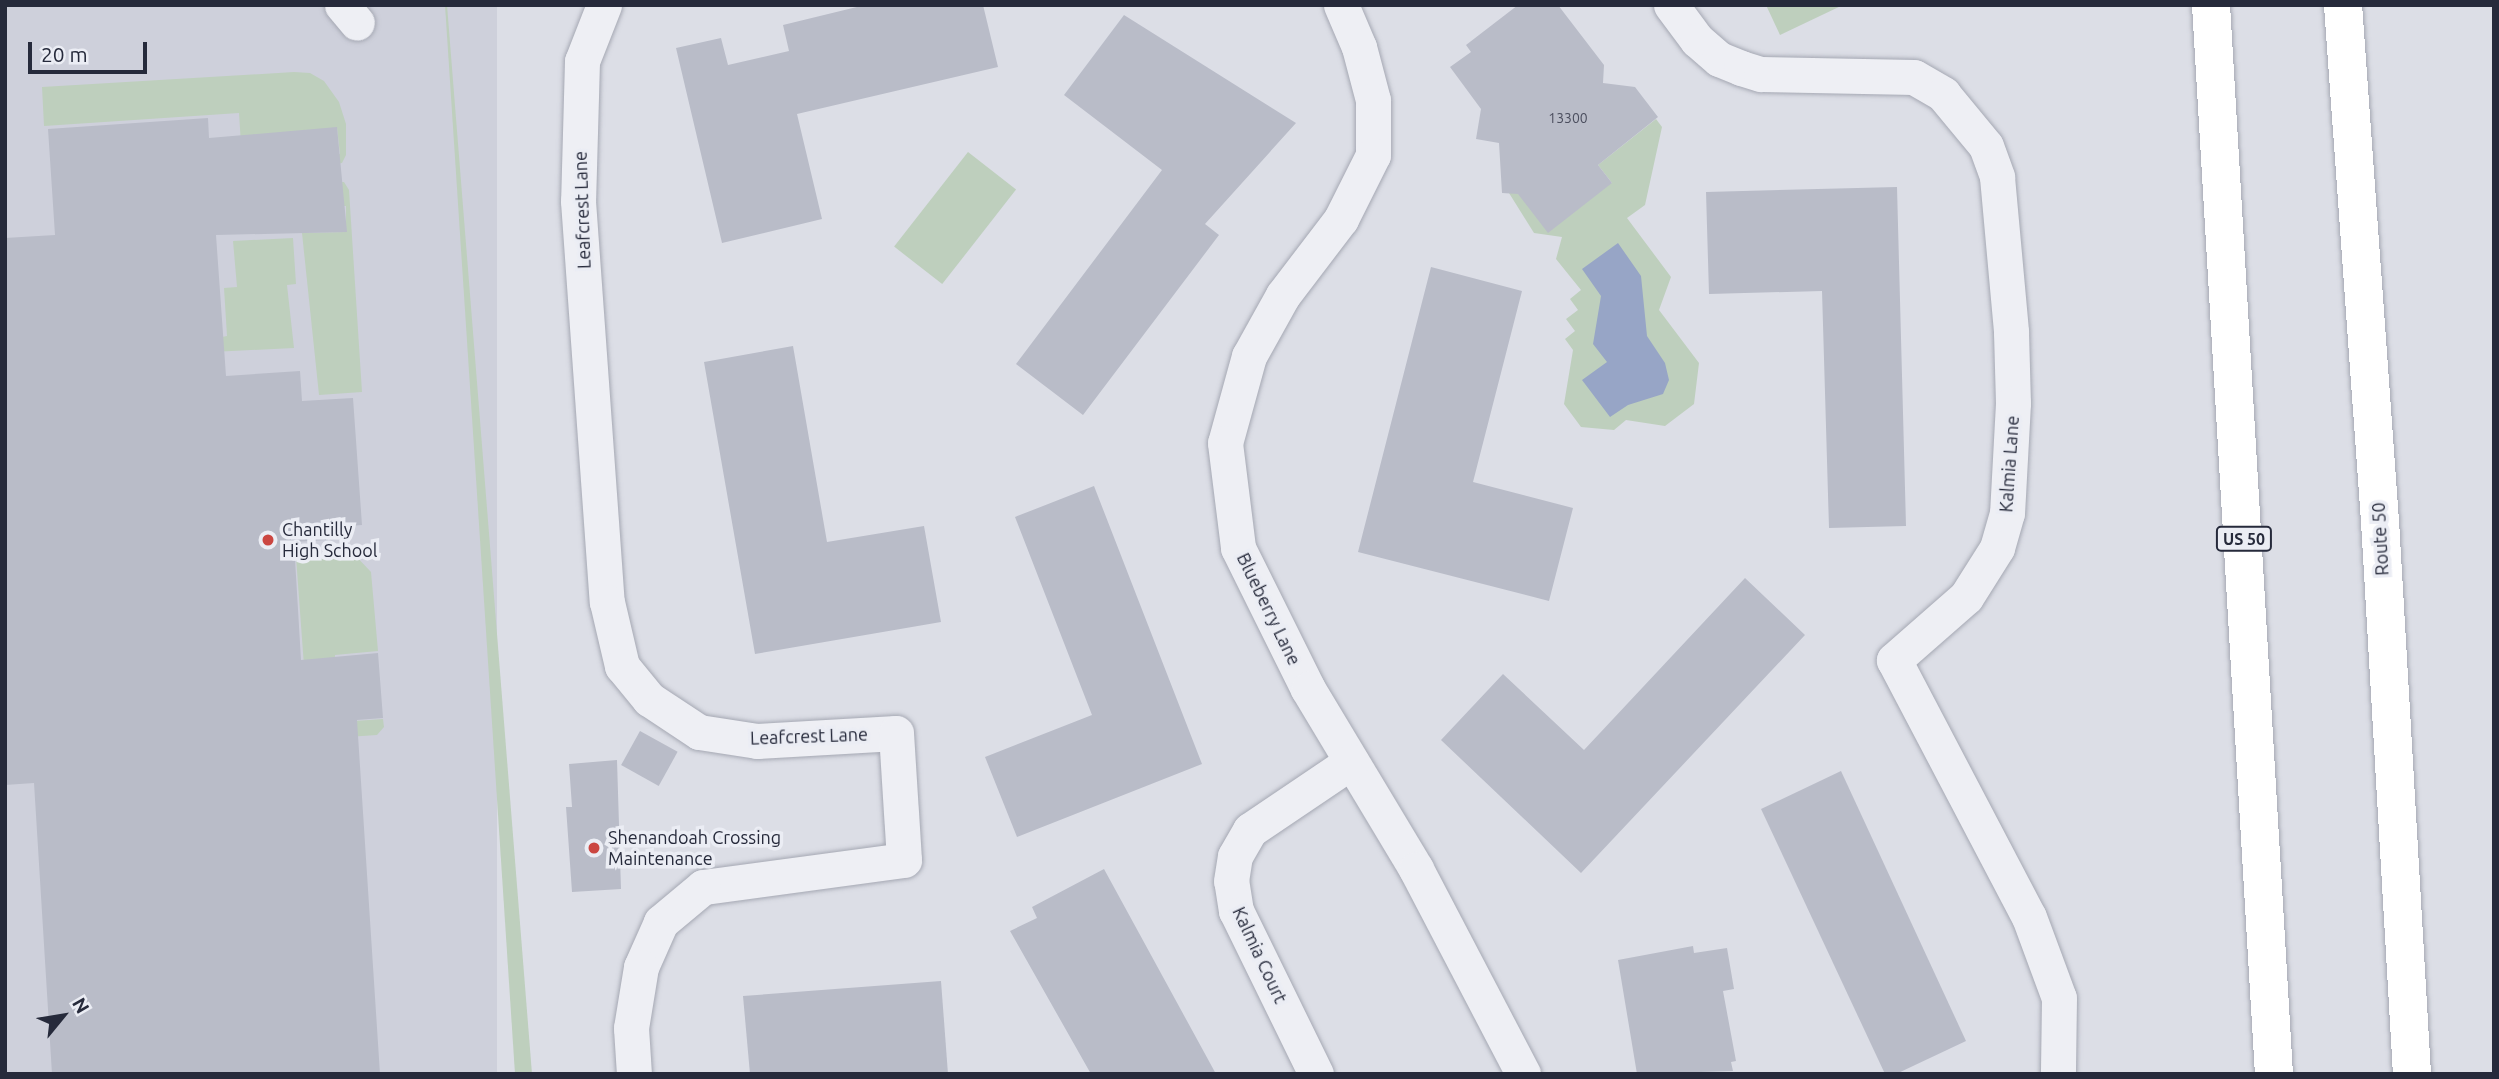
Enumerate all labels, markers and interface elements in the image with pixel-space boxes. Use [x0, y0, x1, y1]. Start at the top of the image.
scale bar [32, 28, 150, 72]
text: 20 m [41, 42, 88, 66]
house number: 13300 [1548, 110, 1588, 126]
street label: Leafcrest Lane [569, 151, 595, 269]
street label: Kalmia Lane [1995, 415, 2023, 513]
street label: Route 50 [2367, 502, 2393, 576]
place label: Chantilly High School [282, 519, 378, 562]
road number: US 50 [2214, 526, 2274, 552]
marker: Chantilly High School [260, 532, 276, 548]
street label: Blueberry Lane [1232, 549, 1306, 669]
street label: Leafcrest Lane [750, 723, 868, 749]
place label: Shenandoah Crossing Maintenance [608, 827, 781, 870]
marker: Shenandoah Crossing Maintenance [586, 840, 602, 856]
street label: Kalmia Court [1228, 903, 1292, 1007]
north arrow [28, 981, 98, 1051]
text: N [68, 994, 94, 1017]

